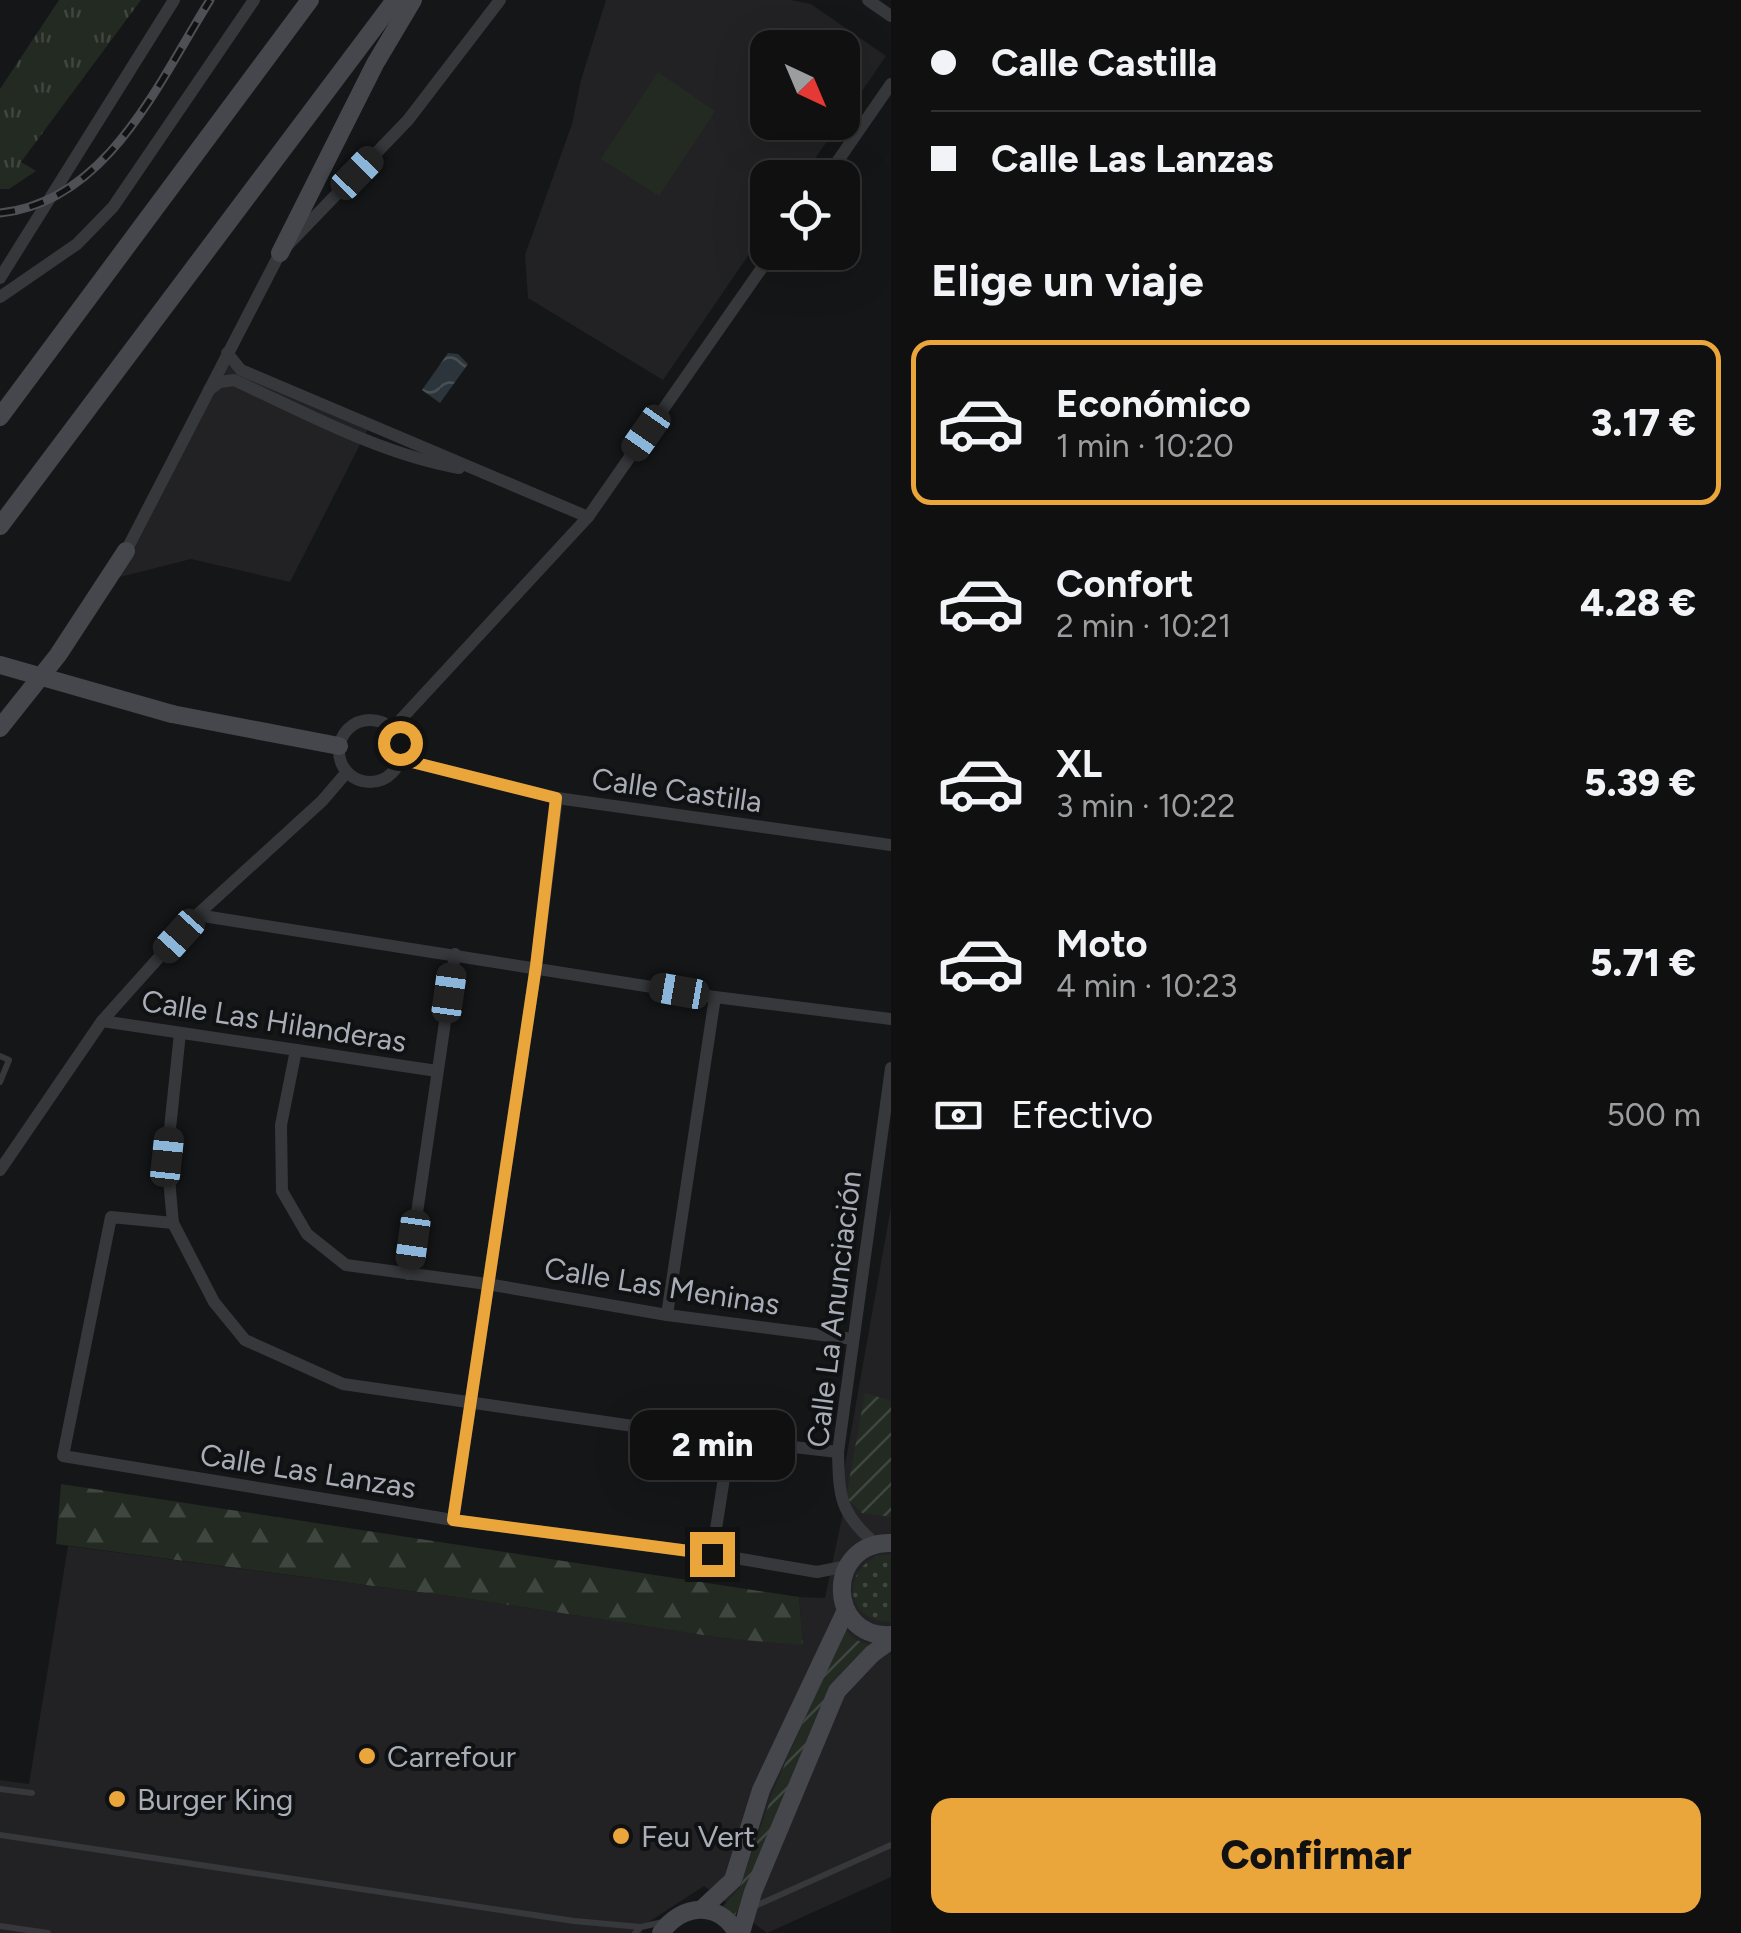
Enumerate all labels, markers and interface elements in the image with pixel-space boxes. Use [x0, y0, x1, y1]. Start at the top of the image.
north arrow [750, 30, 860, 140]
map controls [750, 30, 860, 270]
text: Calle Castilla [991, 40, 1217, 86]
text: Calle Las Lanzas [991, 136, 1273, 182]
car [325, 141, 389, 205]
button: locate [750, 160, 860, 270]
text: Elige un viaje [931, 253, 1204, 307]
icon: car [936, 378, 1026, 468]
text: Económico [1056, 381, 1251, 427]
car [617, 400, 675, 466]
text: 3.17 € [1591, 400, 1696, 446]
text: 1 min · 10:20 [1056, 427, 1234, 465]
icon: car [936, 558, 1026, 648]
text: Confort [1056, 561, 1193, 607]
text: 4.28 € [1580, 580, 1696, 626]
text: 2 min · 10:21 [1056, 607, 1231, 645]
route start [378, 721, 423, 766]
icon: car [936, 738, 1026, 828]
text: XL [1056, 741, 1102, 787]
street label: Calle Castilla [589, 760, 765, 820]
text: 5.39 € [1584, 760, 1696, 806]
text: 3 min · 10:22 [1056, 787, 1235, 825]
car [148, 904, 210, 968]
icon: car [936, 918, 1026, 1008]
text: Moto [1056, 921, 1148, 967]
text: 5.71 € [1590, 940, 1696, 986]
car [430, 961, 468, 1025]
text: 4 min · 10:23 [1056, 967, 1237, 1005]
car [647, 971, 711, 1011]
street label: Calle Las Hilanderas [139, 982, 409, 1060]
icon: cash [931, 1088, 986, 1143]
text: Efectivo [1011, 1092, 1153, 1138]
text: 500 m [1606, 1096, 1701, 1134]
car [149, 1126, 185, 1188]
street label: Calle La Anunciación [799, 1168, 869, 1450]
car [394, 1208, 432, 1272]
street label: Calle Las Meninas [542, 1249, 782, 1323]
callout: 2 min [630, 1409, 794, 1479]
text: 2 min [672, 1426, 753, 1464]
street label: Calle Las Lanzas [198, 1436, 418, 1506]
route end [690, 1532, 735, 1577]
place label: Carrefour [387, 1738, 516, 1775]
marker: Carrefour [356, 1745, 378, 1767]
place label: Burger King [137, 1781, 293, 1818]
marker: Burger King [106, 1788, 128, 1810]
button: Confirmar [931, 1798, 1701, 1913]
place label: Feu Vert [641, 1818, 755, 1855]
marker: Feu Vert [610, 1825, 632, 1847]

